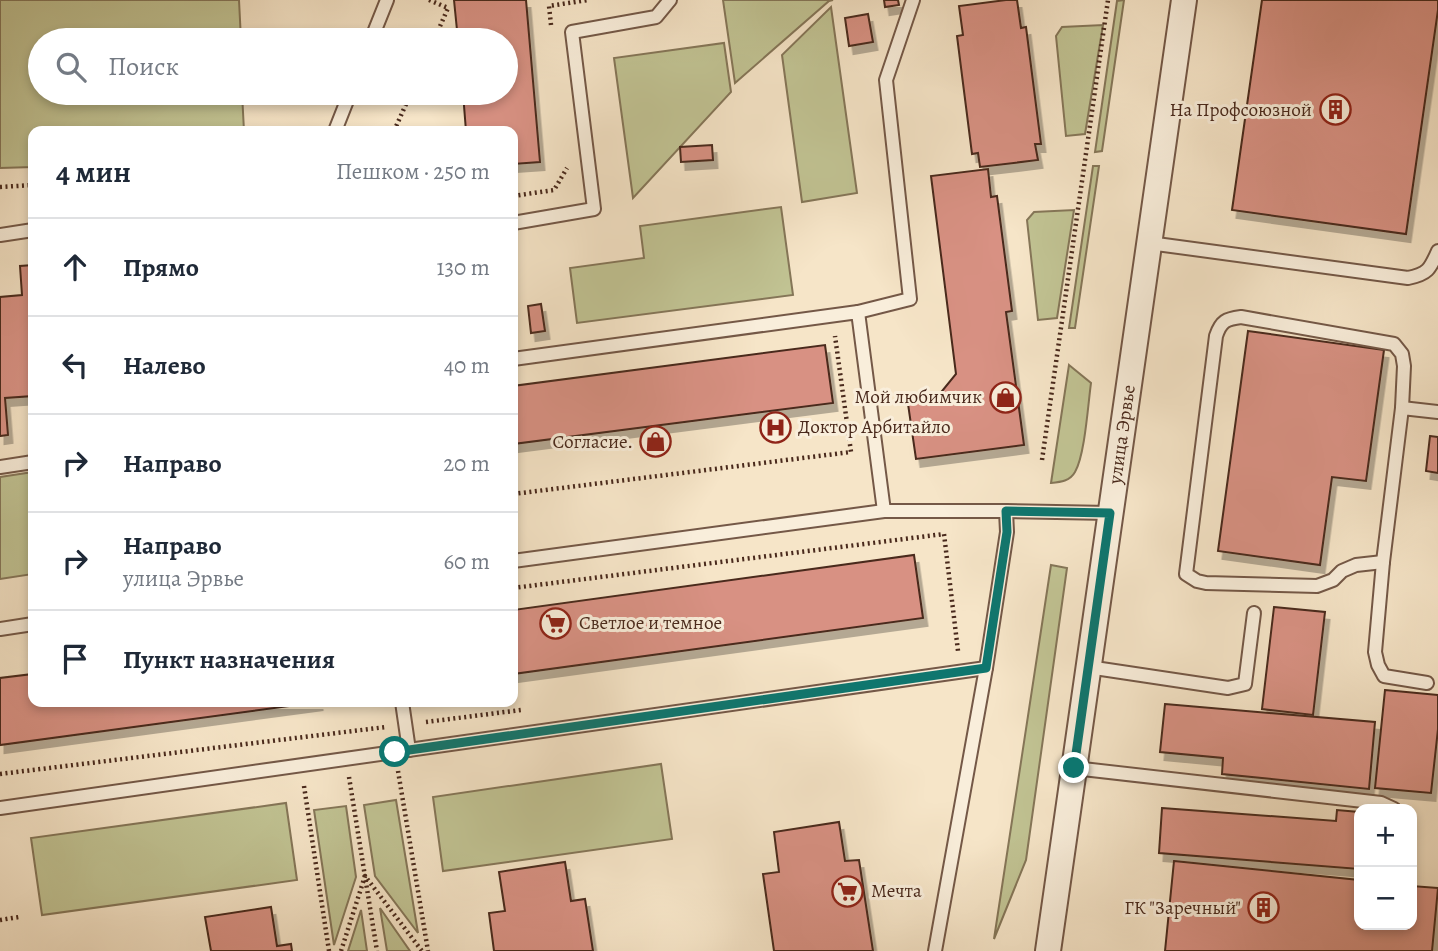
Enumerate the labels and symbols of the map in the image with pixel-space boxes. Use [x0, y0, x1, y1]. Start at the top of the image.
building icon: На Профсоюзной [1318, 93, 1352, 127]
place label: На Профсоюзной [1169, 97, 1312, 123]
shop icon: Мой любимчик [988, 380, 1022, 414]
street label: улица Эрвье [1102, 383, 1142, 487]
place label: Мой любимчик [854, 384, 982, 410]
hospital icon: Доктор Арбитайло [758, 410, 792, 444]
place label: Доктор Арбитайло [798, 414, 951, 440]
shop icon: Согласие. [639, 425, 673, 459]
place label: Согласие. [552, 429, 633, 455]
supermarket icon: Светлое и темное [539, 606, 573, 640]
place label: Светлое и темное [579, 610, 722, 636]
route start [379, 736, 410, 767]
route end [1058, 752, 1089, 783]
supermarket icon: Мечта [831, 874, 865, 908]
place label: Мечта [871, 878, 922, 904]
building icon: ГК "Заречный" [1247, 891, 1281, 925]
place label: ГК "Заречный" [1124, 895, 1241, 921]

